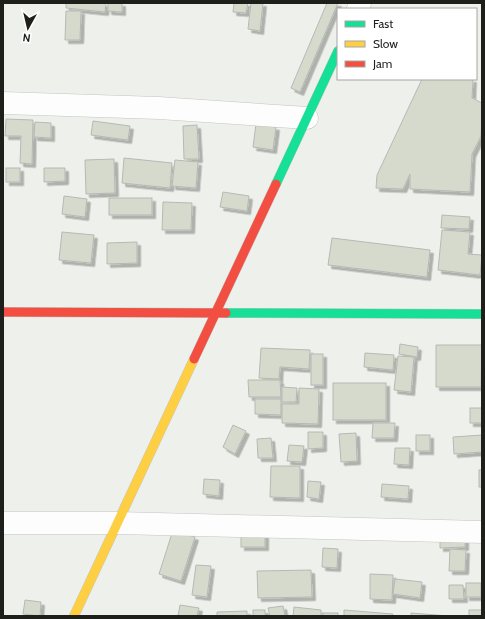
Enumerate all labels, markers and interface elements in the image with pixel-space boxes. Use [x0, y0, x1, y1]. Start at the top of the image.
north arrow [8, 8, 48, 48]
legend [337, 8, 477, 80]
text: Fast [373, 16, 393, 31]
text: N [22, 30, 31, 45]
text: Slow [373, 36, 398, 51]
text: Jam [372, 56, 392, 71]

